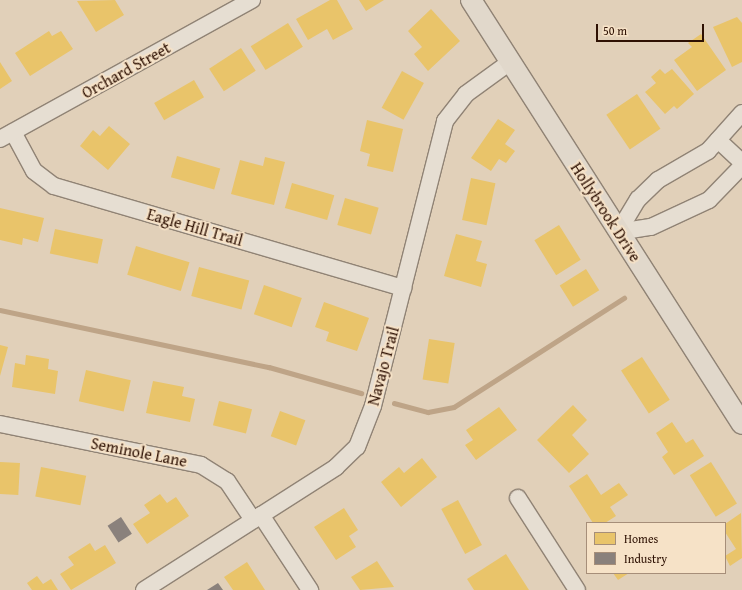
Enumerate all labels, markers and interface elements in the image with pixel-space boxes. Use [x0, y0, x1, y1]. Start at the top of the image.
scale bar [598, 16, 706, 42]
text: 50 m [603, 22, 627, 39]
street label: Orchard Street [78, 38, 174, 102]
street label: Hollybrook Drive [567, 159, 645, 265]
street label: Eagle Hill Trail [145, 204, 245, 250]
street label: Navajo Trail [363, 324, 403, 408]
street label: Seminole Lane [89, 433, 189, 471]
legend [586, 522, 726, 574]
text: Homes [624, 530, 658, 547]
text: Industry [624, 550, 667, 567]

